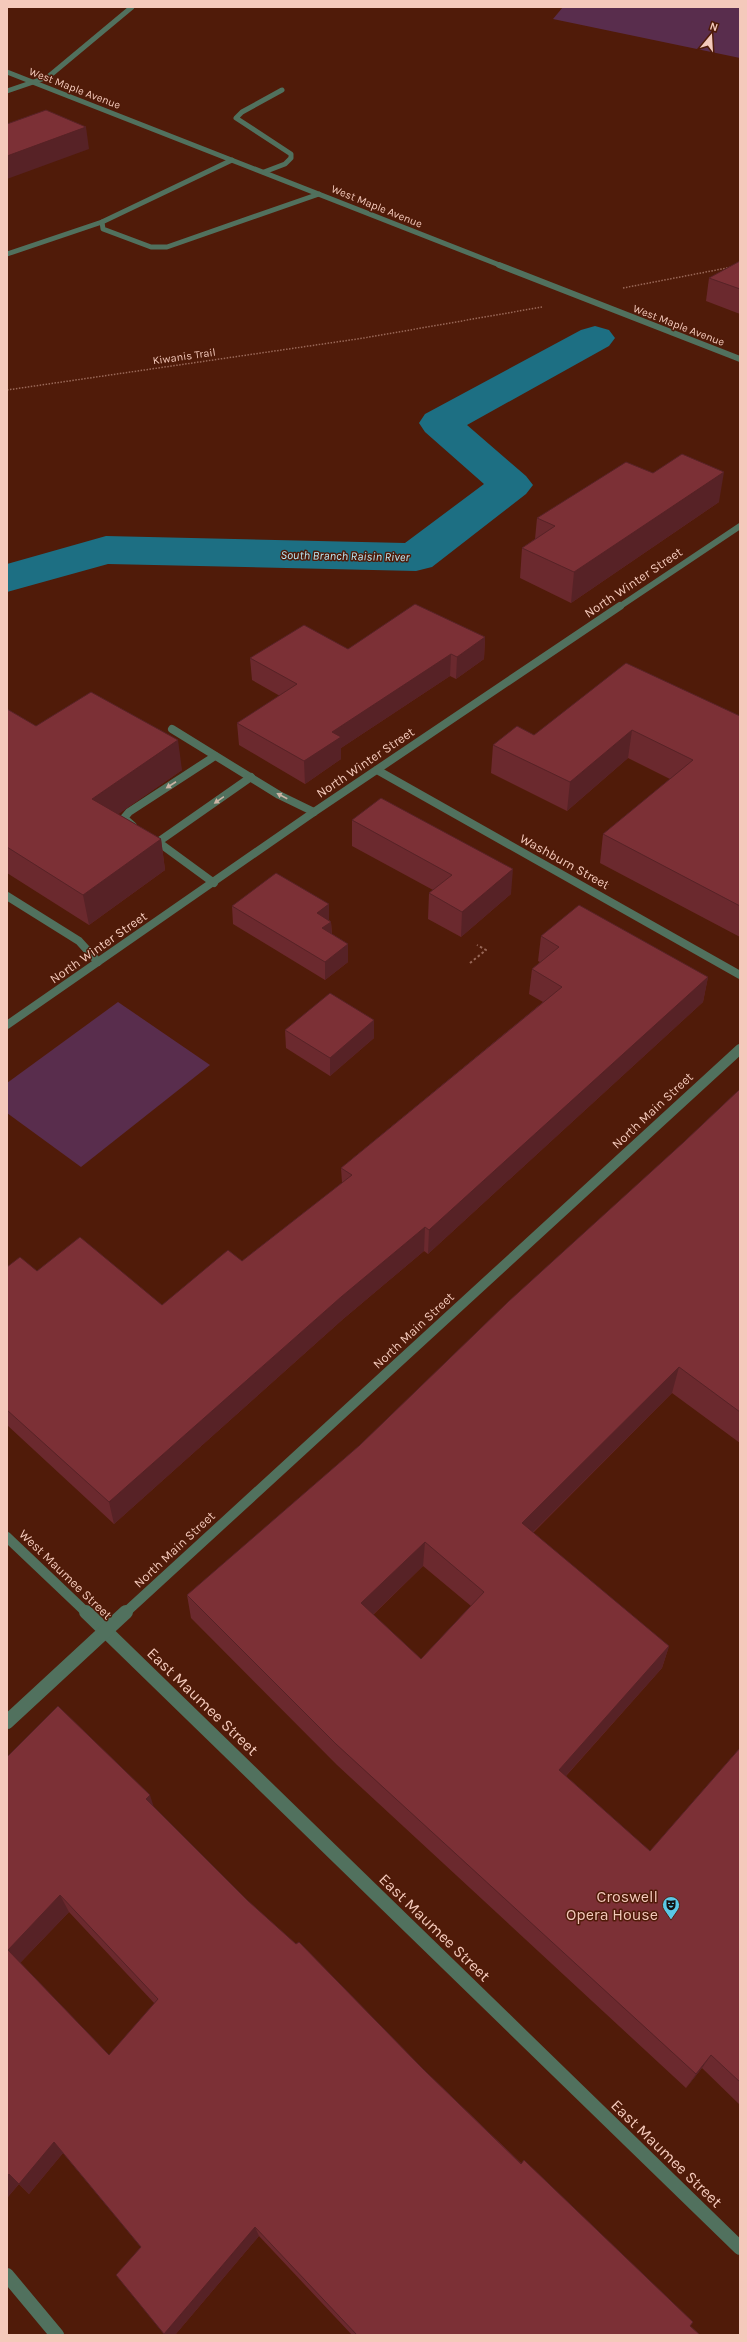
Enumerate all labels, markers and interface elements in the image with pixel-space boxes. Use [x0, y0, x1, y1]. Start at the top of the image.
north arrow [691, 16, 731, 56]
text: N [708, 20, 720, 34]
street label: West Maple Avenue [27, 65, 123, 112]
street label: West Maple Avenue [329, 182, 425, 231]
street label: West Maple Avenue [631, 302, 727, 349]
street label: Kiwanis Trail [152, 346, 216, 367]
street label: North Winter Street [581, 544, 685, 621]
water label: South Branch Raisin River [280, 548, 411, 564]
street label: North Winter Street [313, 724, 417, 801]
one-way arrow [166, 781, 176, 789]
one-way arrow [276, 792, 288, 799]
one-way arrow [214, 796, 224, 804]
street label: Washburn Street [517, 831, 612, 892]
street label: North Winter Street [47, 908, 150, 987]
street label: North Main Street [609, 1069, 696, 1152]
street label: North Main Street [370, 1289, 457, 1372]
street label: North Main Street [131, 1508, 218, 1591]
street label: West Maumee Street [16, 1526, 115, 1623]
street label: East Maumee Street [143, 1643, 262, 1759]
street label: East Maumee Street [375, 1869, 494, 1985]
place label: Croswell Opera House [566, 1887, 658, 1924]
theatre icon: Croswell Opera House [661, 1895, 681, 1920]
street label: East Maumee Street [607, 2095, 726, 2211]

